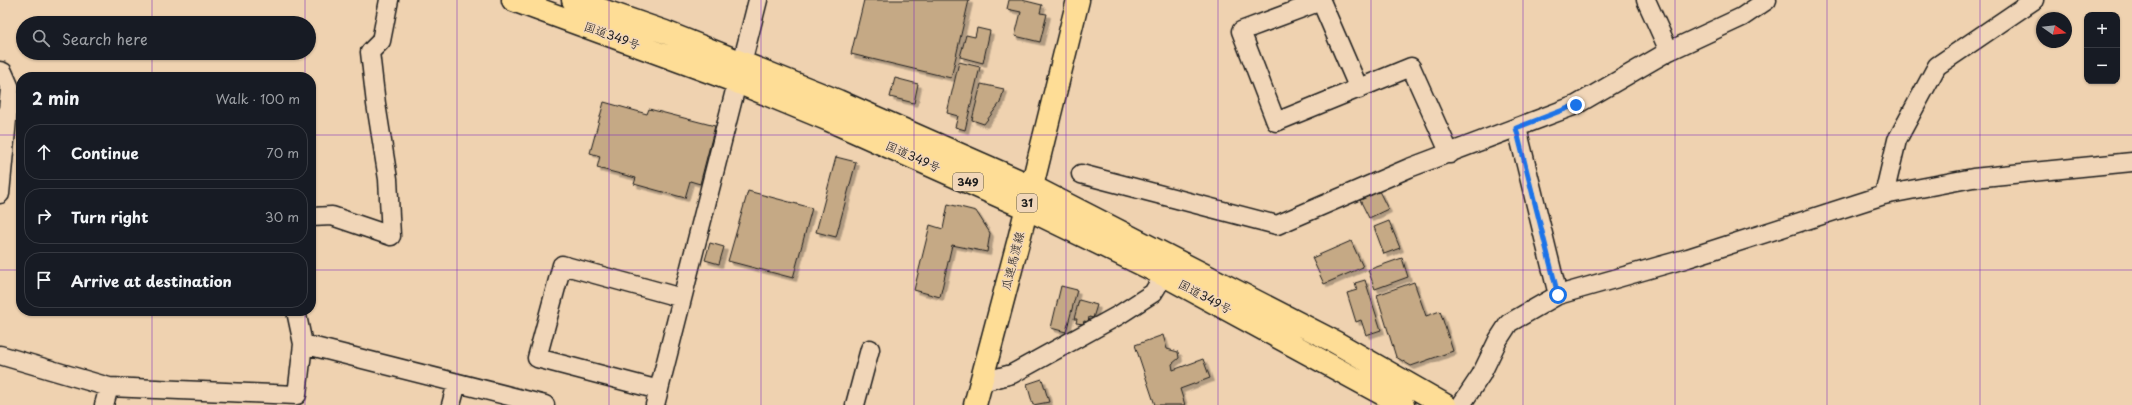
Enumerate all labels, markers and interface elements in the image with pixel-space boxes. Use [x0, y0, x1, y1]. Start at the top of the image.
north arrow [2036, 12, 2072, 48]
map controls [2084, 12, 2120, 84]
button: + [2084, 12, 2120, 48]
search box [16, 16, 316, 60]
street label: 国道349号 [582, 17, 643, 54]
icon: search [30, 27, 52, 49]
text: Search here [62, 27, 148, 50]
button: − [2084, 48, 2120, 84]
text: 2 min [32, 85, 79, 111]
text: Walk · 100 m [216, 89, 300, 108]
route end [1567, 96, 1585, 114]
street label: 国道349号 [883, 136, 944, 176]
icon: ahead [33, 141, 55, 163]
text: Continue [71, 141, 139, 164]
text: 70 m [266, 143, 299, 162]
road number: 349 [953, 173, 983, 191]
road number: 31 [1017, 194, 1037, 212]
icon: right [33, 205, 55, 227]
text: Turn right [71, 205, 148, 228]
text: 30 m [265, 207, 299, 226]
street label: 瓜連馬渡線 [996, 229, 1028, 292]
icon: arrive [33, 269, 55, 291]
text: Arrive at destination [71, 269, 232, 292]
street label: 国道349号 [1175, 274, 1236, 318]
route start [1549, 286, 1567, 304]

